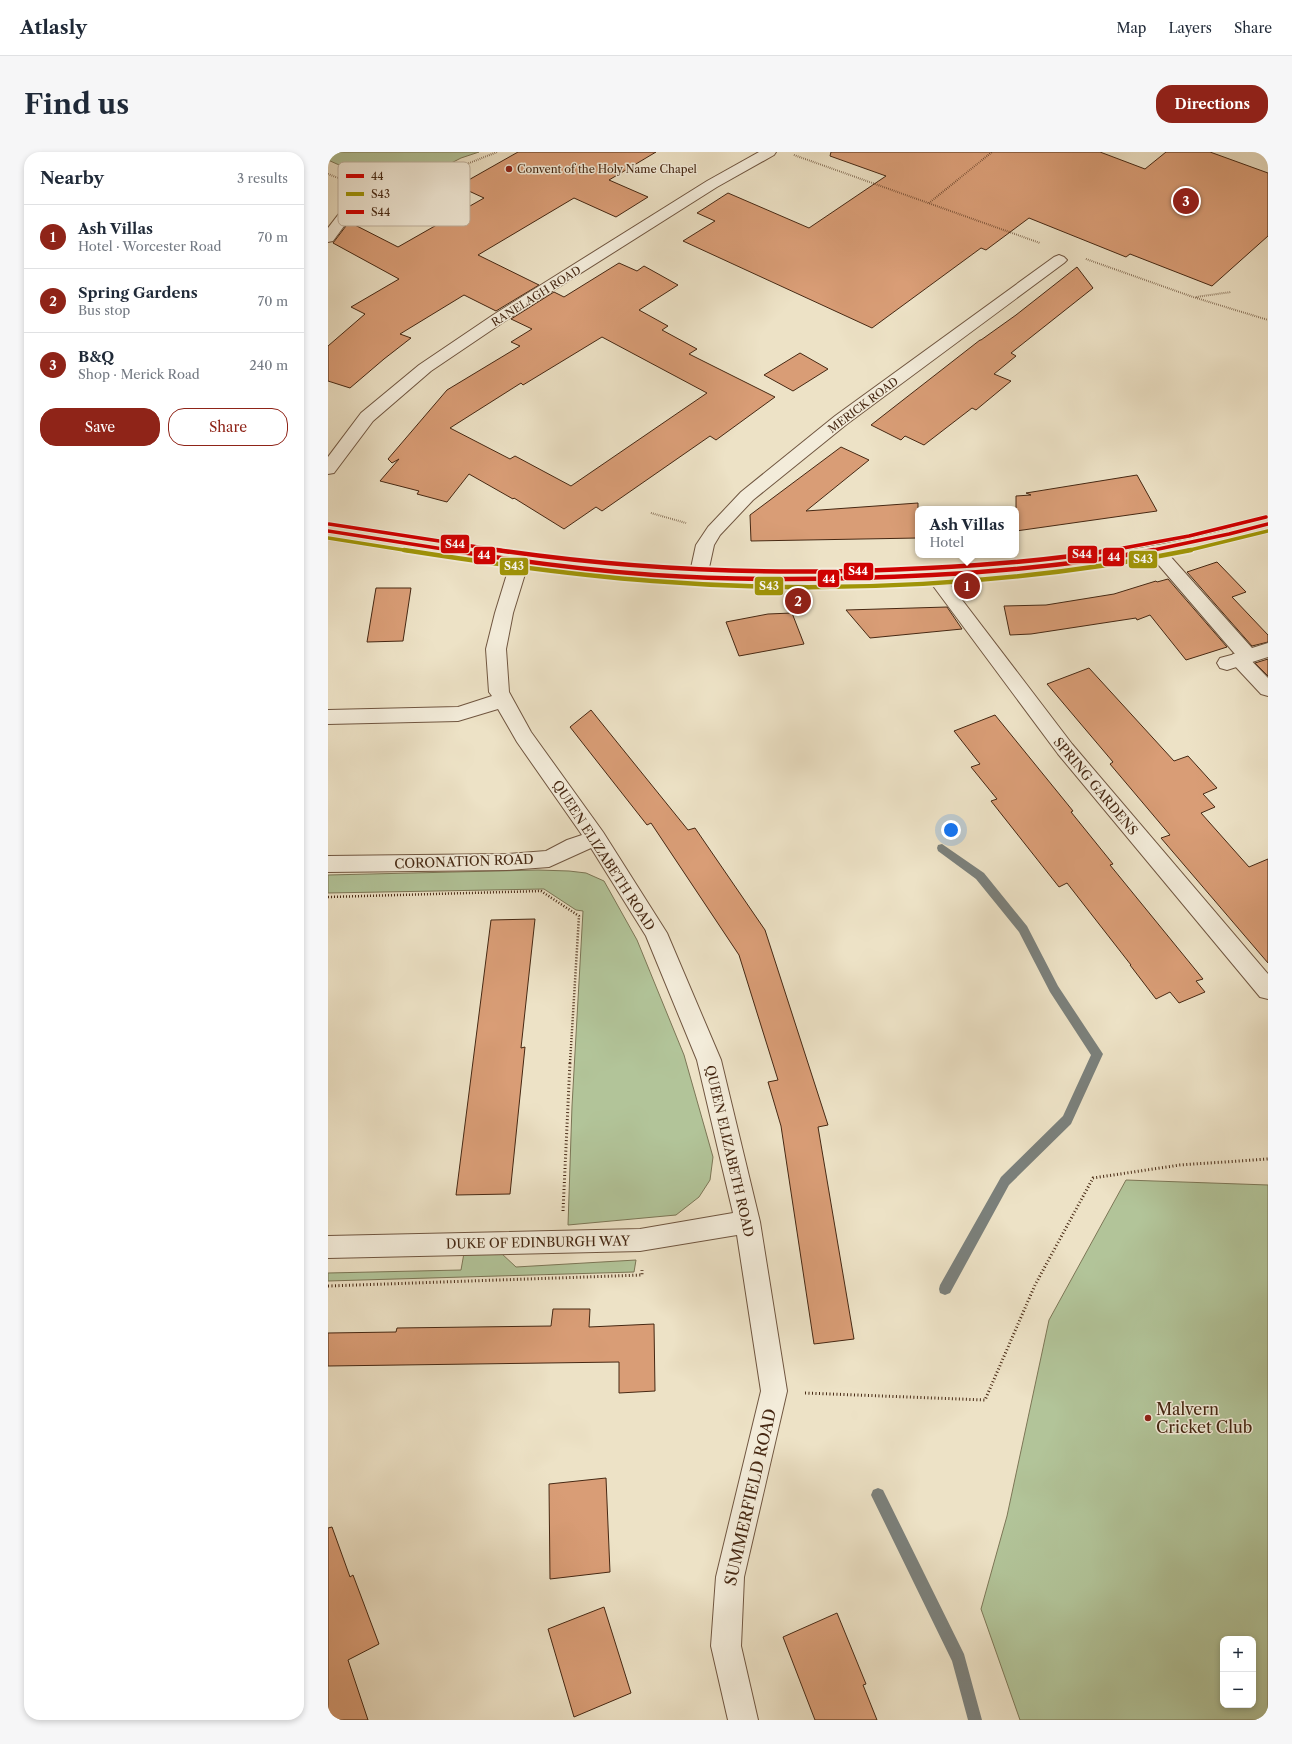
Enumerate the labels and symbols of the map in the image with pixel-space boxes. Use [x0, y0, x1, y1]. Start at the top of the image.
legend [338, 162, 470, 226]
place label: Convent of the Holy Name Chapel [517, 162, 698, 176]
marker: Convent of the Holy Name Chapel [504, 164, 514, 174]
text: 44 [371, 169, 384, 183]
pin: 3 [1173, 186, 1199, 216]
text: S43 [371, 187, 390, 201]
text: S44 [371, 205, 390, 219]
street label: RANELAGH ROAD [489, 263, 583, 329]
street label: MERICK ROAD [825, 374, 901, 436]
line badge: S44 [440, 534, 470, 554]
text: S44 [445, 537, 466, 551]
line badge: S44 [1067, 545, 1098, 564]
line badge: 44 [473, 546, 496, 565]
text: S44 [1072, 547, 1093, 561]
line badge: 44 [1102, 547, 1125, 567]
text: 44 [477, 548, 491, 562]
text: 44 [1107, 550, 1121, 564]
line badge: S43 [1128, 550, 1158, 569]
text: S43 [1133, 552, 1153, 566]
line badge: S43 [499, 557, 529, 576]
text: S43 [504, 559, 524, 573]
line badge: S44 [843, 562, 874, 581]
text: S44 [848, 564, 869, 578]
line badge: 44 [817, 569, 840, 588]
pin: 1 [954, 571, 980, 601]
text: 44 [822, 572, 836, 586]
line badge: S43 [754, 576, 784, 596]
text: S43 [759, 579, 779, 593]
pin: 2 [785, 586, 811, 616]
street label: SPRING GARDENS [1050, 734, 1142, 838]
street label: QUEEN ELIZABETH ROAD [549, 777, 659, 933]
your location [941, 820, 961, 840]
street label: CORONATION ROAD [394, 851, 534, 871]
street label: QUEEN ELIZABETH ROAD [702, 1063, 758, 1239]
street label: DUKE OF EDINBURGH WAY [446, 1232, 631, 1252]
place label: Malvern Cricket Club [1156, 1399, 1252, 1437]
street label: SUMMERFIELD ROAD [720, 1406, 780, 1588]
marker: Malvern Cricket Club [1143, 1413, 1153, 1423]

